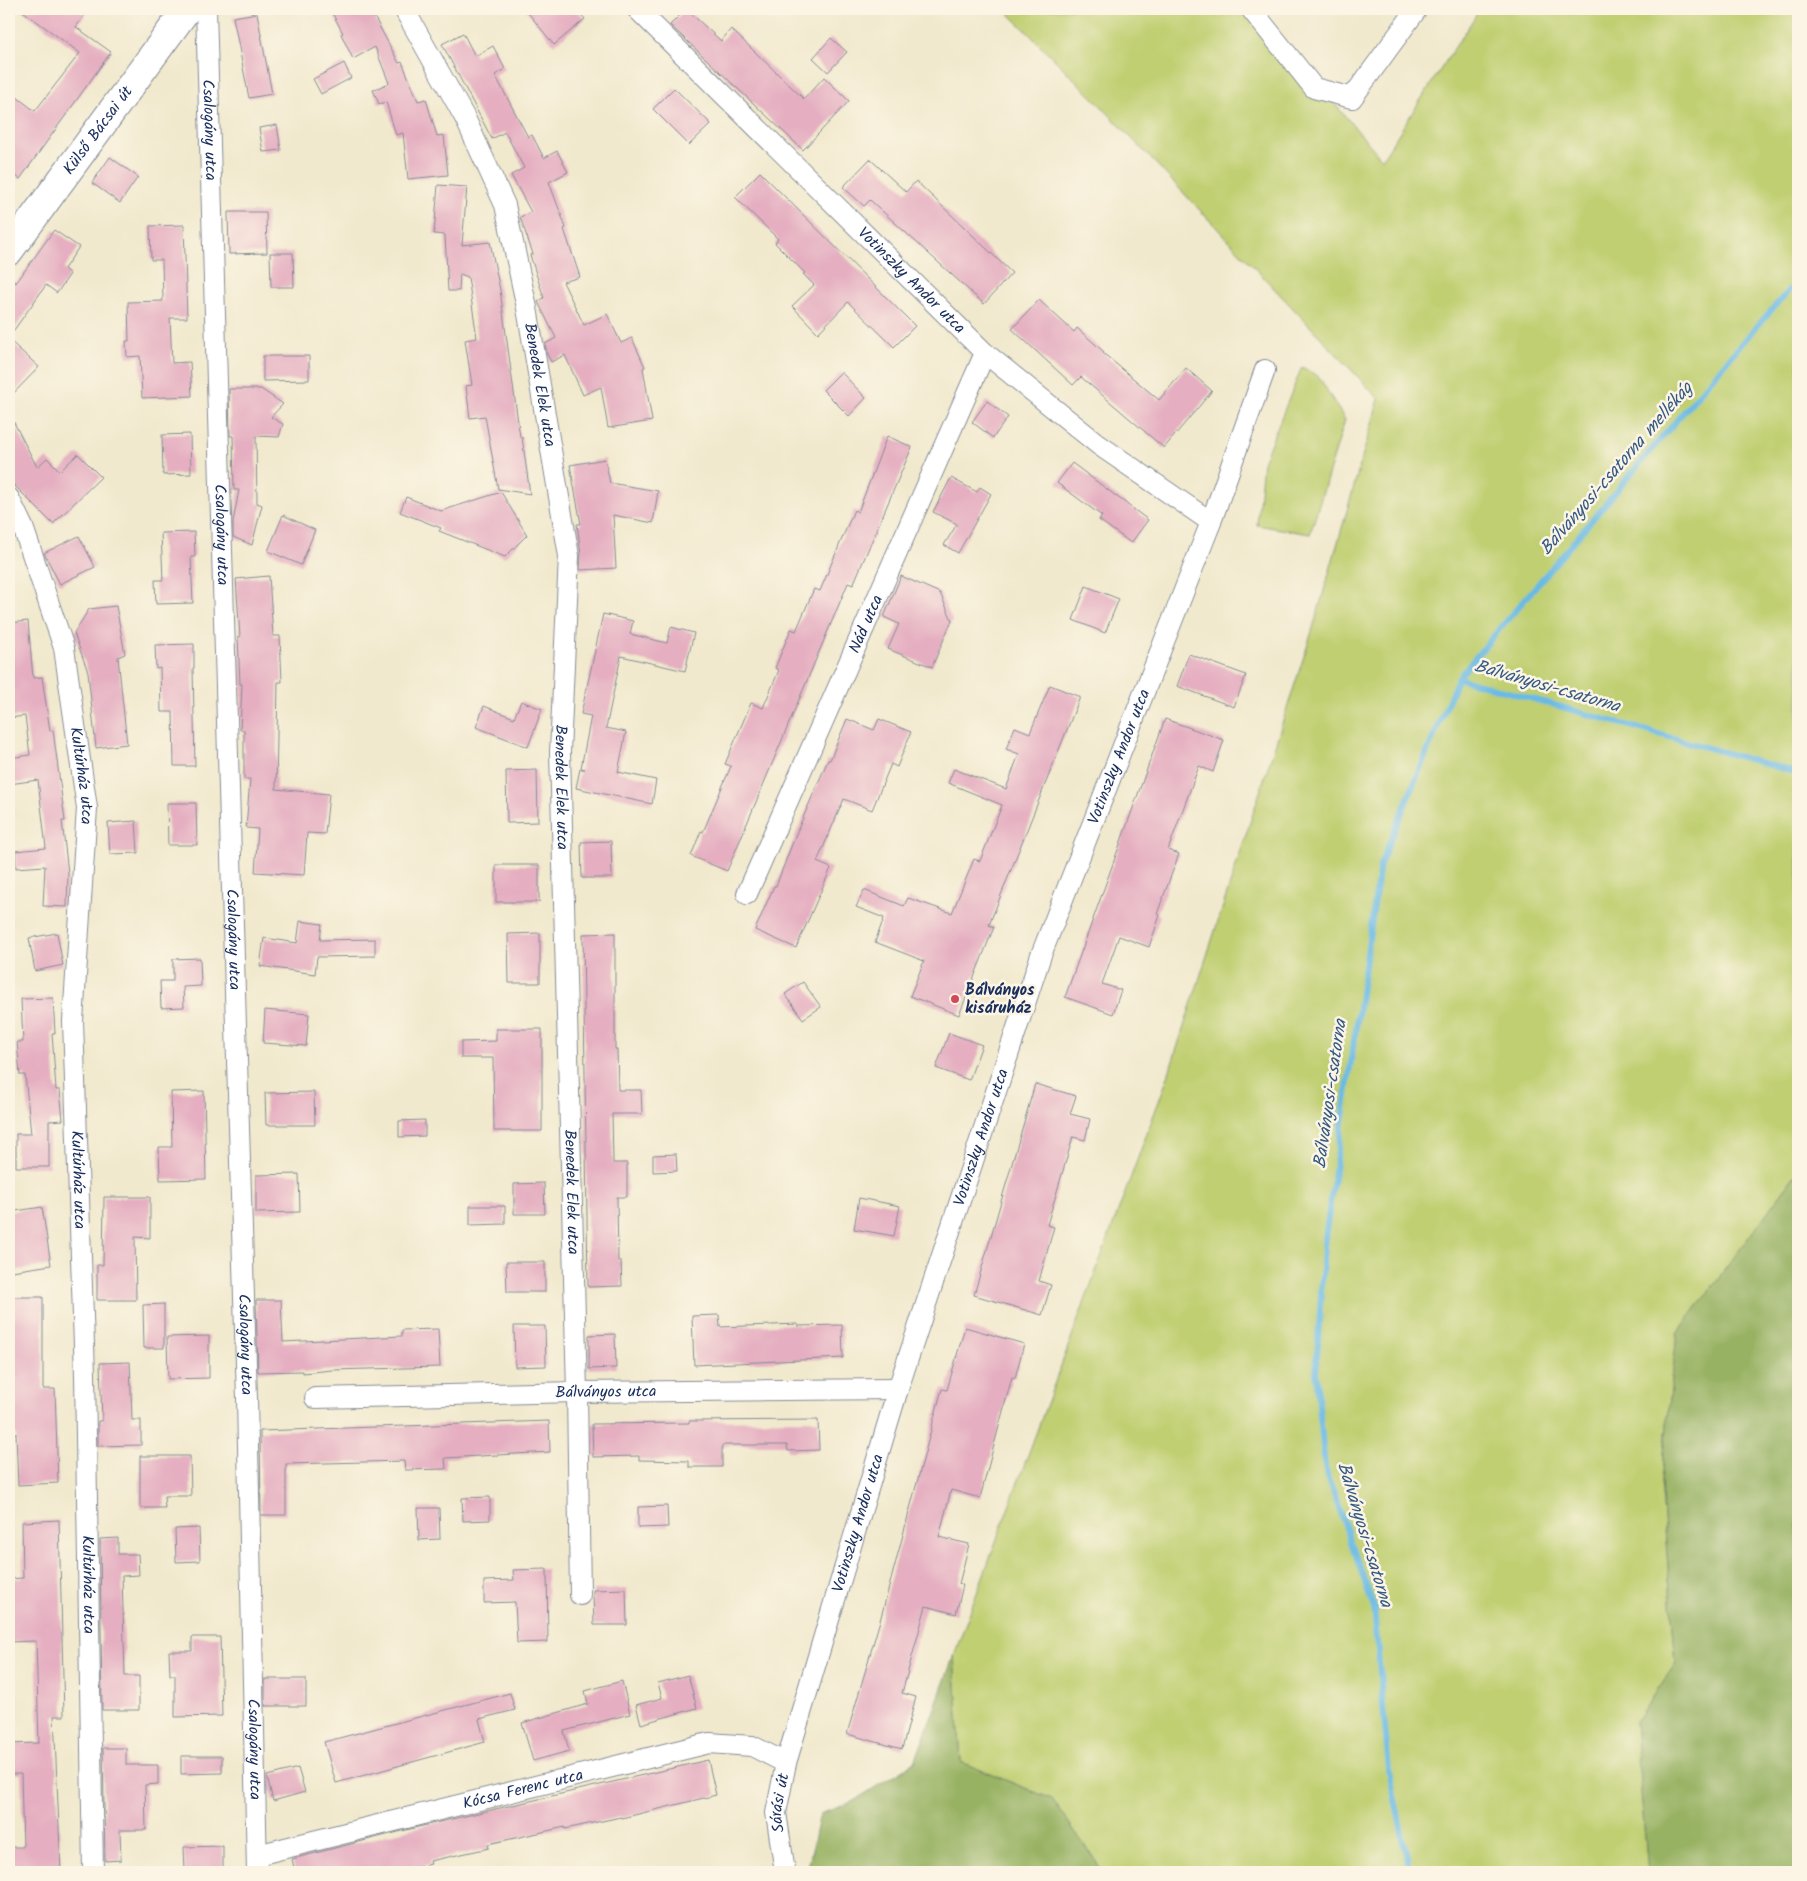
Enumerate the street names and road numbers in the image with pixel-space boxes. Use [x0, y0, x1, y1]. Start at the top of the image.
street label: Csalogány utca [196, 79, 224, 181]
street label: Külső Bácsai út [57, 80, 139, 180]
street label: Votinszky Andor utca [852, 221, 971, 340]
street label: Benedek Elek utca [517, 321, 563, 449]
street label: Csalogány utca [208, 484, 235, 586]
street label: Nád utca [842, 591, 890, 657]
street label: Votinszky Andor utca [1081, 685, 1157, 828]
street label: Benedek Elek utca [547, 724, 575, 850]
street label: Kultúrház utca [63, 725, 100, 825]
street label: Csalogány utca [219, 889, 247, 991]
street label: Votinszky Andor utca [947, 1065, 1015, 1209]
street label: Benedek Elek utca [558, 1129, 586, 1255]
street label: Kultúrház utca [64, 1130, 93, 1229]
street label: Csalogány utca [231, 1293, 259, 1395]
street label: Bálványos utca [555, 1379, 657, 1405]
street label: Votinszky Andor utca [825, 1451, 890, 1595]
street label: Kultúrház utca [75, 1535, 102, 1634]
street label: Csalogány utca [241, 1698, 268, 1800]
street label: Kócsa Ferenc utca [460, 1762, 586, 1816]
street label: Sárási út [763, 1770, 796, 1834]

